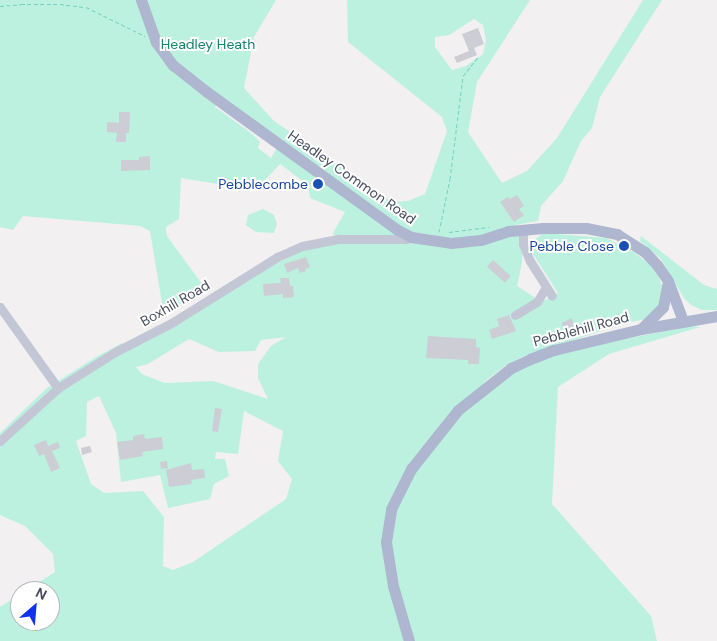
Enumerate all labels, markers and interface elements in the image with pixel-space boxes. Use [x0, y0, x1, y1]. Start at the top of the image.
park label: Headley Heath [161, 36, 255, 52]
street label: Headley Common Road [285, 126, 419, 228]
place label: Pebblecombe [218, 176, 308, 192]
marker: Pebblecombe [312, 178, 324, 190]
place label: Pebble Close [530, 238, 614, 254]
marker: Pebble Close [618, 240, 630, 252]
street label: Boxhill Road [137, 276, 213, 330]
street label: Pebblehill Road [531, 308, 631, 350]
north arrow [10, 581, 60, 631]
text: N [33, 583, 50, 604]

